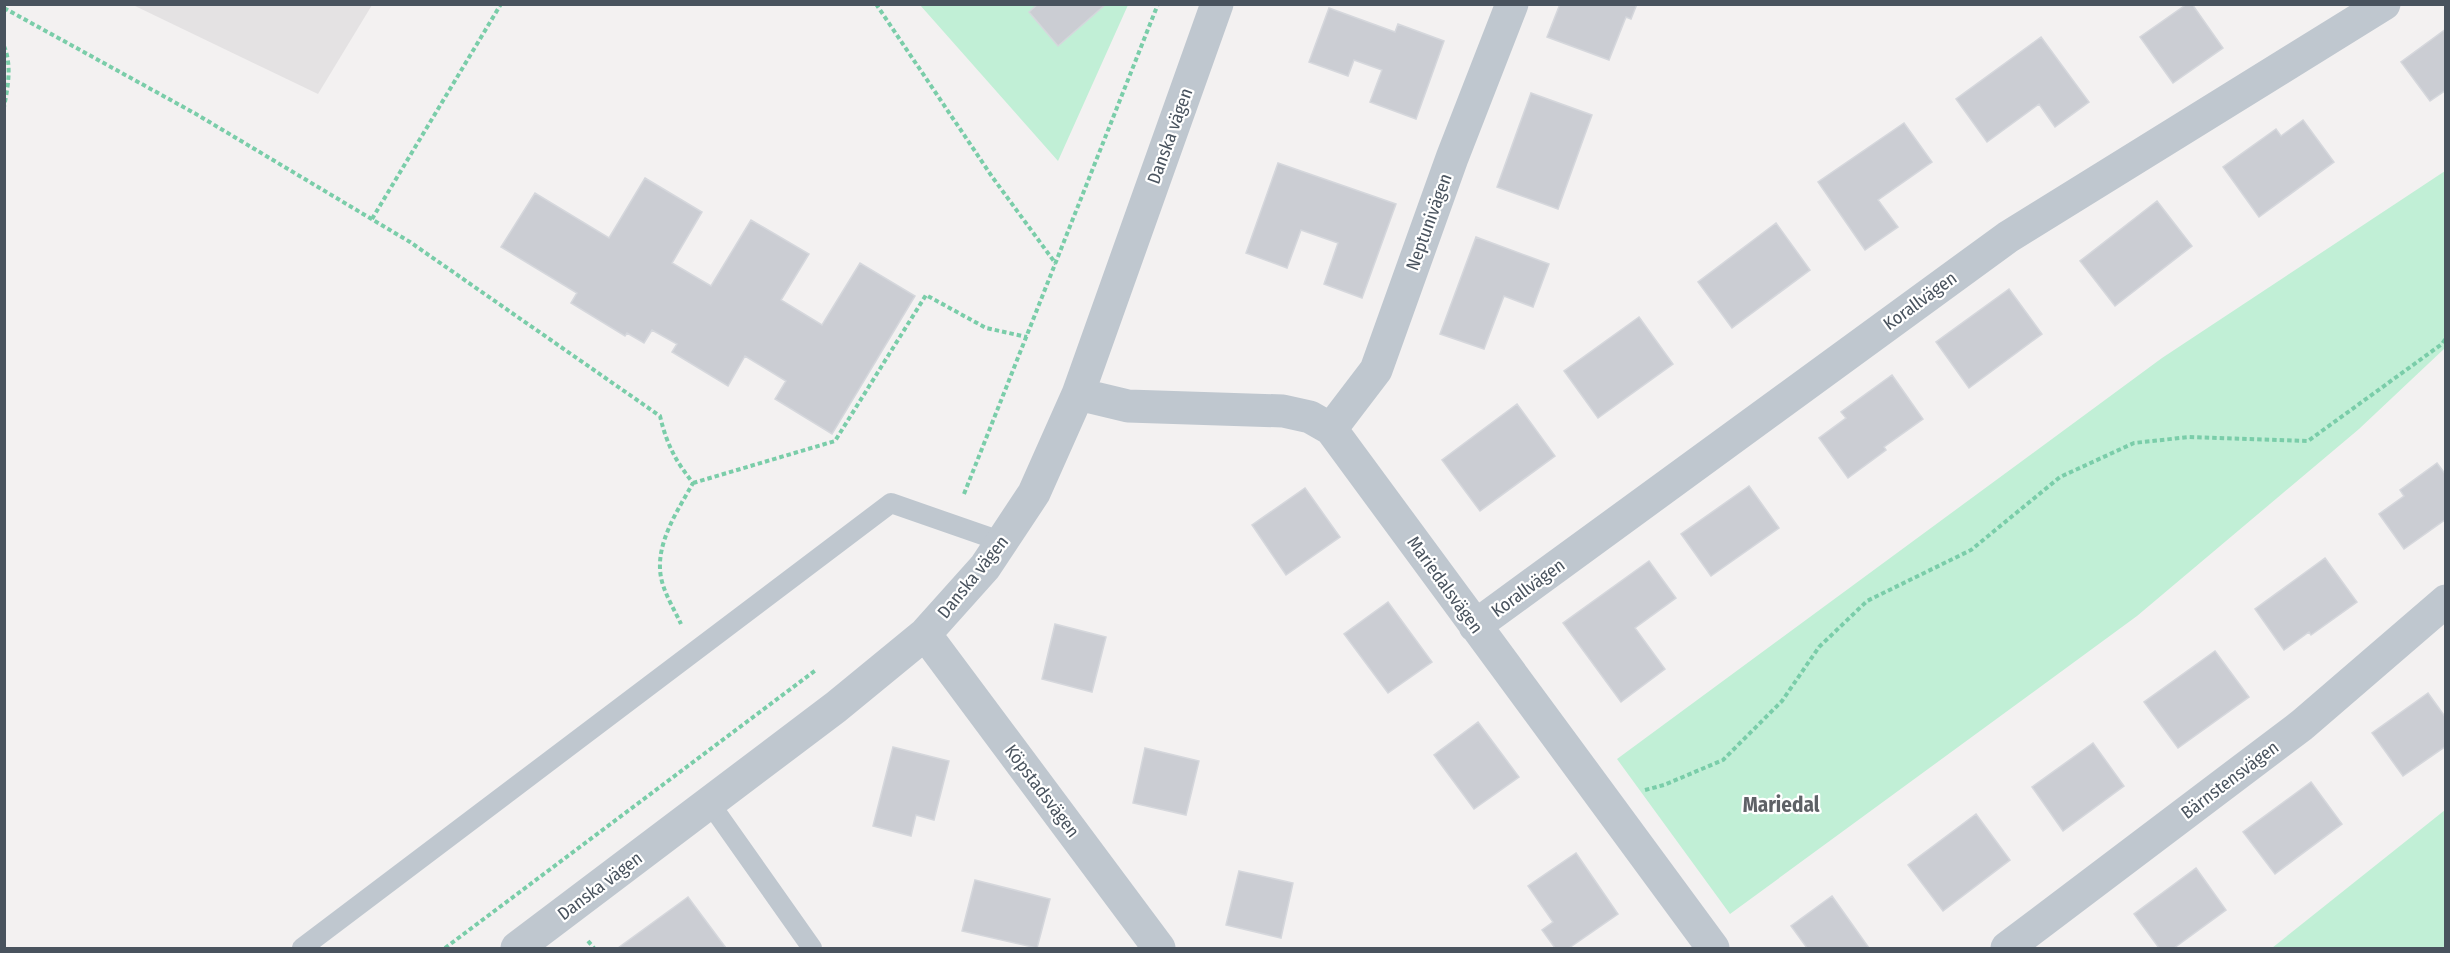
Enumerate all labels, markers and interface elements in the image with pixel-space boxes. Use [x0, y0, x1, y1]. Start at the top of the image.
street label: Danska vägen [1142, 85, 1198, 187]
street label: Neptunivägen [1401, 170, 1457, 274]
street label: Korallvägen [1879, 267, 1961, 335]
street label: Danska vägen [933, 531, 1013, 623]
street label: Mariedalsvägen [1402, 532, 1488, 638]
street label: Korallvägen [1487, 554, 1569, 622]
street label: Bärnstensvägen [2177, 736, 2283, 824]
street label: Köpstadsvägen [1000, 740, 1084, 842]
district label: Mariedal [1743, 792, 1820, 818]
street label: Danska vägen [553, 847, 647, 925]

